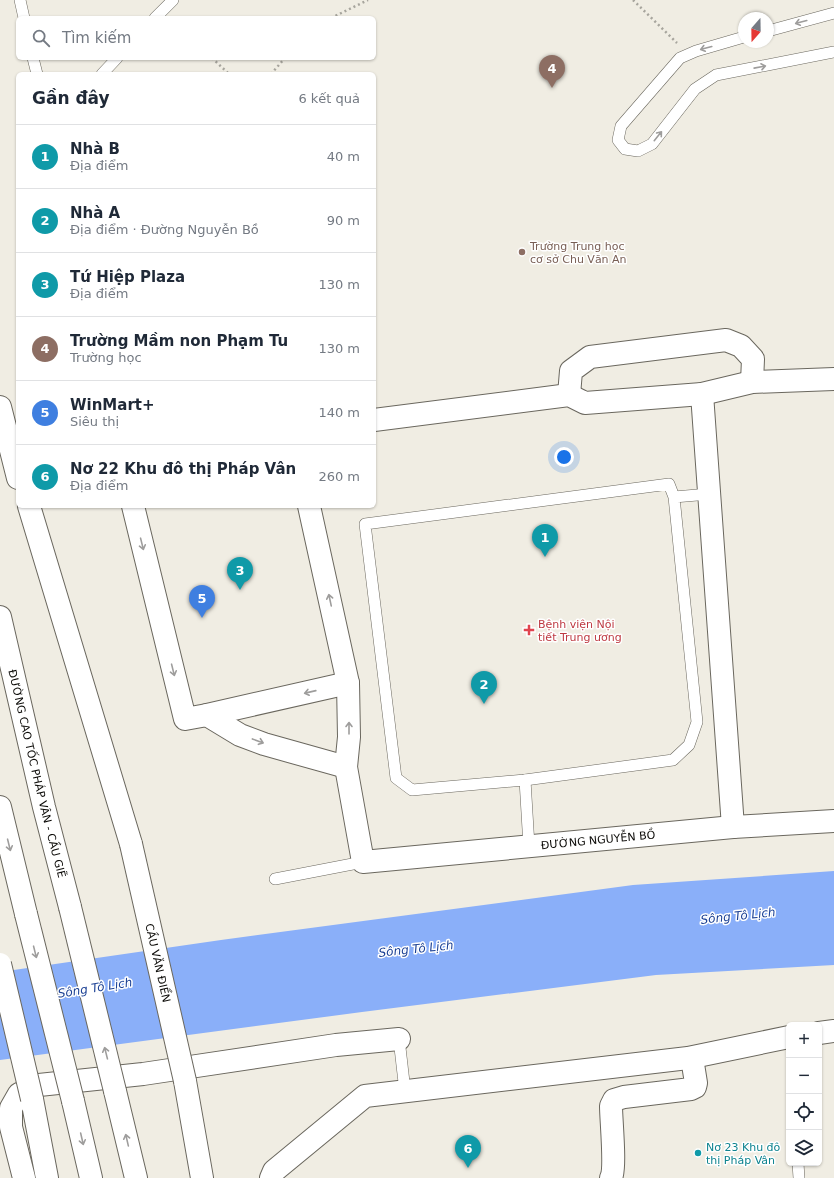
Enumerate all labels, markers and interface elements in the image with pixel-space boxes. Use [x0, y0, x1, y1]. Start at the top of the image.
north arrow [738, 12, 774, 48]
search box [16, 16, 376, 60]
one-way arrow [795, 19, 808, 26]
icon: search [30, 27, 52, 49]
text: Tìm kiếm [62, 29, 131, 47]
one-way arrow [700, 45, 713, 52]
pin: 4 [539, 55, 565, 88]
one-way arrow [753, 62, 766, 70]
text: Gần đây [32, 88, 110, 108]
text: 6 kết quả [298, 91, 360, 106]
one-way arrow [653, 131, 662, 141]
text: Nhà B [70, 140, 120, 158]
text: 1 [40, 149, 50, 164]
text: 40 m [327, 149, 360, 164]
text: Địa điểm [70, 158, 128, 173]
text: Nhà A [70, 204, 120, 222]
text: 2 [40, 213, 50, 228]
text: 90 m [327, 213, 360, 228]
text: Địa điểm · Đường Nguyễn Bồ [70, 222, 259, 237]
place label: Trường Trung học cơ sở Chu Văn An [529, 240, 627, 266]
marker: Trường Trung học cơ sở Chu Văn An [517, 247, 527, 257]
text: Tứ Hiệp Plaza [70, 268, 185, 286]
text: 3 [40, 277, 50, 292]
text: 130 m [318, 277, 360, 292]
text: Địa điểm [70, 286, 128, 301]
text: Trường Mầm non Phạm Tu [70, 332, 288, 350]
text: 4 [40, 341, 50, 356]
text: 130 m [318, 341, 360, 356]
text: Trường học [70, 350, 142, 365]
text: WinMart+ [70, 396, 155, 414]
text: 5 [40, 405, 50, 420]
text: 140 m [318, 405, 360, 420]
text: Siêu thị [70, 414, 119, 429]
your location [554, 447, 574, 467]
text: Nơ 22 Khu đô thị Pháp Vân [70, 460, 296, 478]
text: 6 [40, 469, 50, 484]
text: 260 m [318, 469, 360, 484]
text: Địa điểm [70, 478, 128, 493]
pin: 1 [532, 524, 558, 557]
one-way arrow [139, 537, 146, 550]
pin: 3 [227, 557, 253, 590]
pin: 5 [189, 585, 215, 618]
one-way arrow [325, 594, 333, 607]
place label: Bệnh viện Nội tiết Trung ương [538, 618, 622, 644]
marker: Bệnh viện Nội tiết Trung ương [523, 624, 535, 636]
one-way arrow [169, 663, 177, 676]
street label: ĐƯỜNG CAO TỐC PHÁP VÂN - CẦU GIẼ [5, 668, 68, 879]
pin: 2 [471, 671, 497, 704]
one-way arrow [304, 688, 317, 696]
one-way arrow [345, 722, 352, 735]
one-way arrow [251, 738, 263, 746]
street label: ĐƯỜNG NGUYỄN BỒ [540, 827, 656, 852]
one-way arrow [6, 838, 13, 851]
water label: Sông Tô Lịch [700, 905, 776, 927]
street label: CẦU VĂN ĐIỂN [142, 922, 173, 1004]
water label: Sông Tô Lịch [378, 938, 454, 960]
one-way arrow [32, 945, 40, 958]
water label: Sông Tô Lịch [57, 975, 133, 1001]
map controls [786, 1022, 822, 1166]
button: + [786, 1022, 822, 1058]
one-way arrow [102, 1047, 109, 1060]
button: − [786, 1058, 822, 1094]
button: locate [786, 1094, 822, 1130]
button: layers [786, 1130, 822, 1166]
one-way arrow [78, 1132, 86, 1145]
one-way arrow [123, 1134, 130, 1147]
pin: 6 [455, 1135, 481, 1168]
place label: Nơ 23 Khu đô thị Pháp Vân [706, 1141, 781, 1167]
marker: Nơ 23 Khu đô thị Pháp Vân [693, 1148, 703, 1158]

